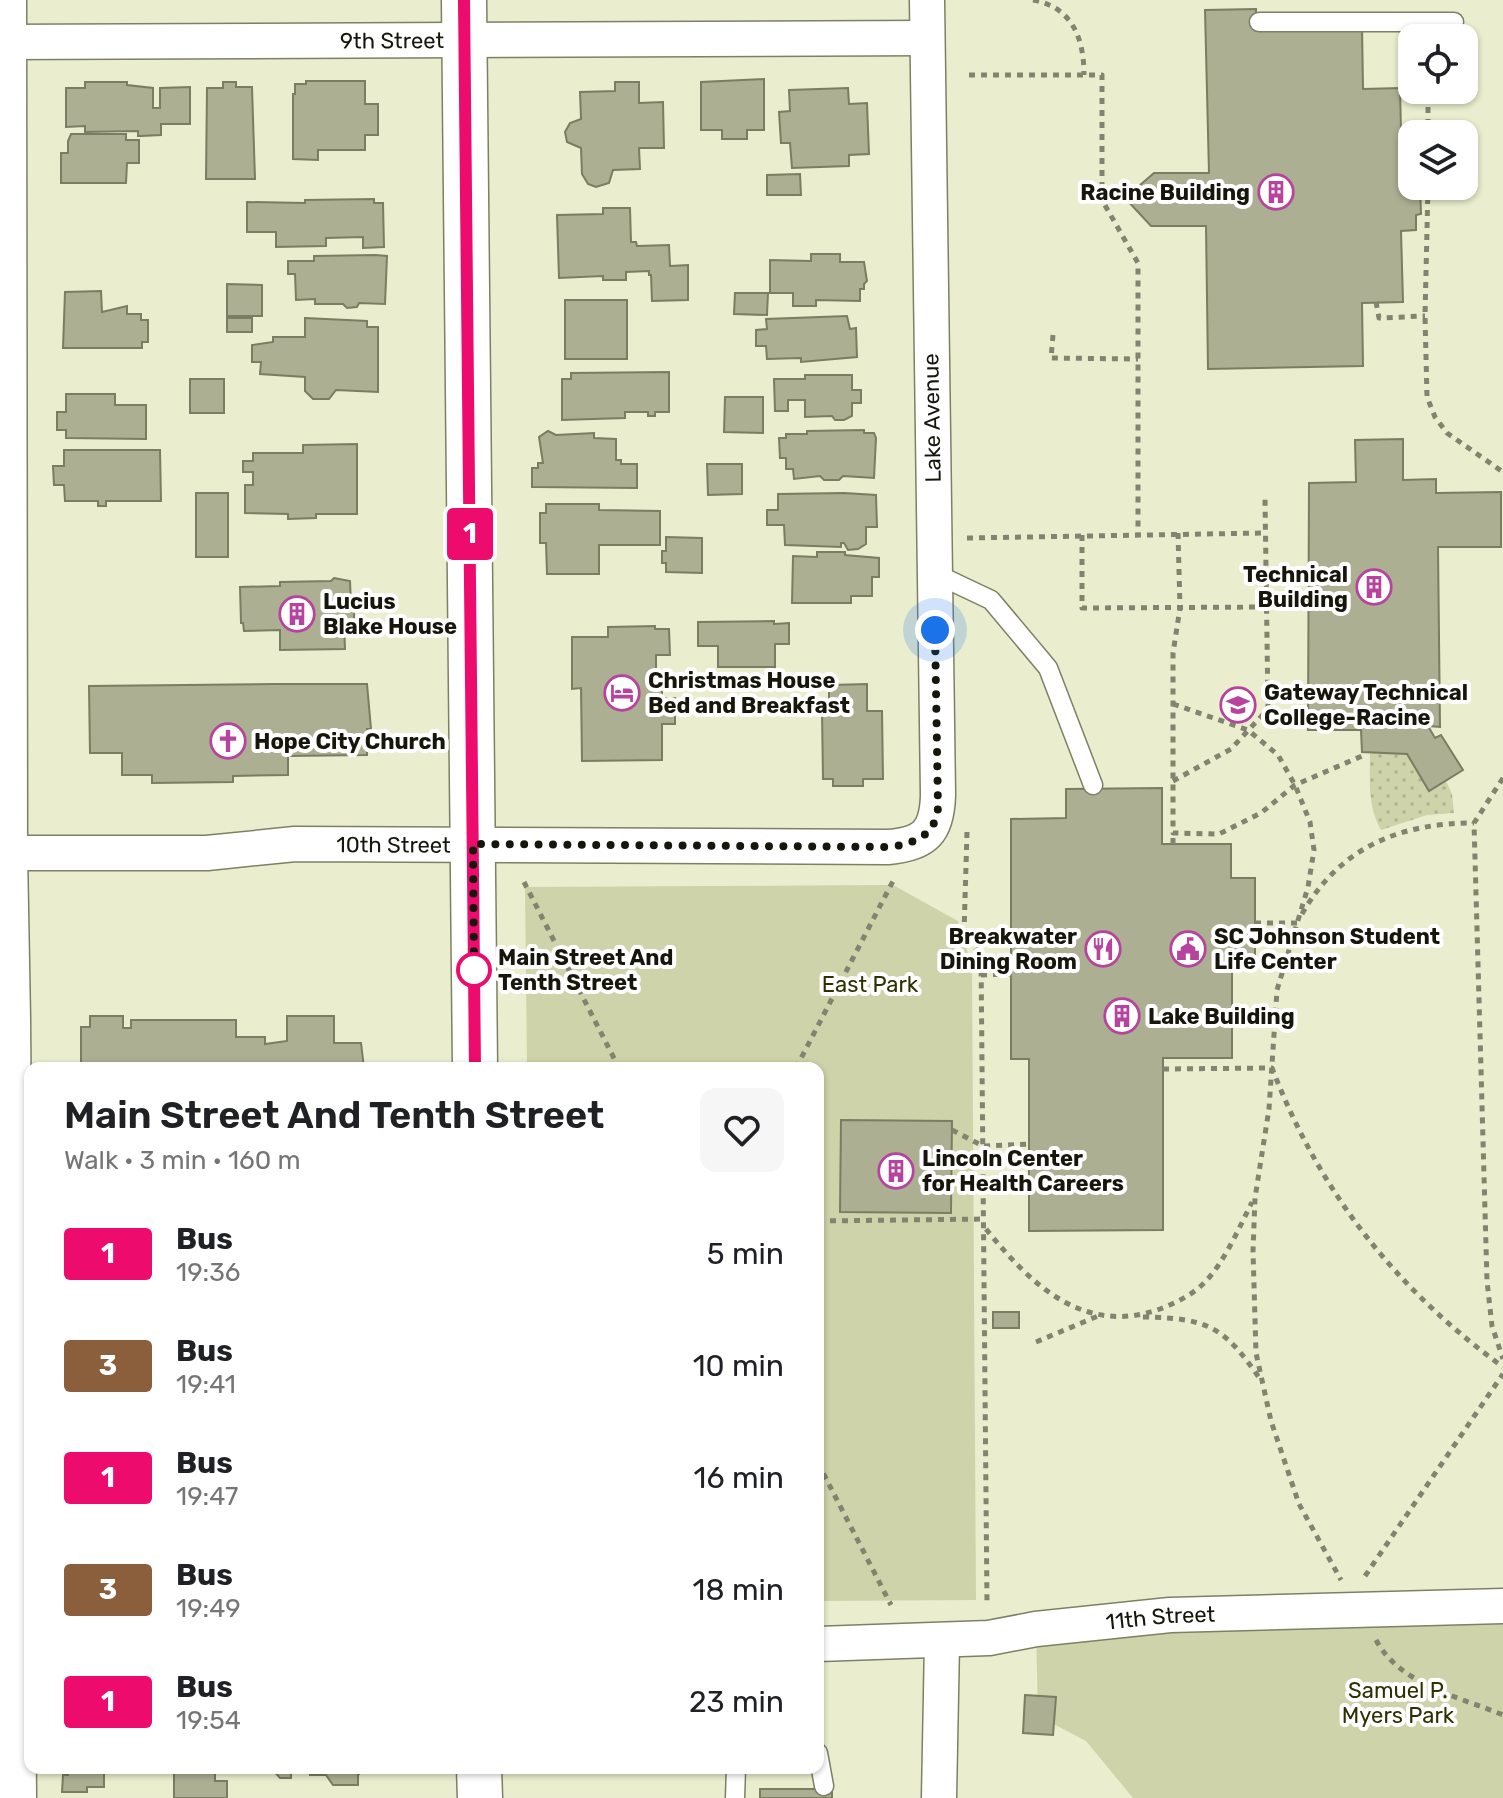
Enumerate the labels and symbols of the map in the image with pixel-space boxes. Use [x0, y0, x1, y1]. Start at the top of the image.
street label: 9th Street [340, 27, 444, 54]
building icon: Racine Building [1257, 173, 1295, 211]
place label: Racine Building [1080, 179, 1250, 206]
street label: Lake Avenue [917, 353, 947, 483]
line badge: 1 [444, 508, 496, 560]
place label: Technical Building [1243, 561, 1348, 613]
building icon: Technical Building [1355, 568, 1393, 606]
place label: Lucius Blake House [323, 588, 457, 640]
building icon: Lucius Blake House [278, 595, 316, 633]
your location [915, 610, 955, 650]
place label: Christmas House Bed and Breakfast [648, 667, 850, 719]
hotel icon: Christmas House Bed and Breakfast [603, 674, 641, 712]
place label: Gateway Technical College-Racine [1264, 679, 1468, 731]
school or university icon: Gateway Technical College-Racine [1219, 686, 1257, 724]
church icon: Hope City Church [209, 722, 247, 760]
place label: Hope City Church [254, 728, 446, 755]
street label: 10th Street [336, 831, 451, 858]
place label: Breakwater Dining Room [940, 923, 1077, 975]
place label: SC Johnson Student Life Center [1214, 923, 1440, 975]
restaurant icon: Breakwater Dining Room [1084, 930, 1122, 968]
public building icon: SC Johnson Student Life Center [1169, 930, 1207, 968]
place label: Main Street And Tenth Street [498, 944, 673, 996]
marker: Main Street And Tenth Street [457, 953, 491, 987]
park label: East Park [822, 971, 919, 998]
building icon: Lake Building [1103, 997, 1141, 1035]
place label: Lake Building [1148, 1003, 1295, 1030]
place label: Lincoln Center for Health Careers [922, 1145, 1124, 1197]
building icon: Lincoln Center for Health Careers [877, 1152, 915, 1190]
street label: 11th Street [1104, 1600, 1216, 1635]
park label: Samuel P. Myers Park [1342, 1677, 1455, 1729]

